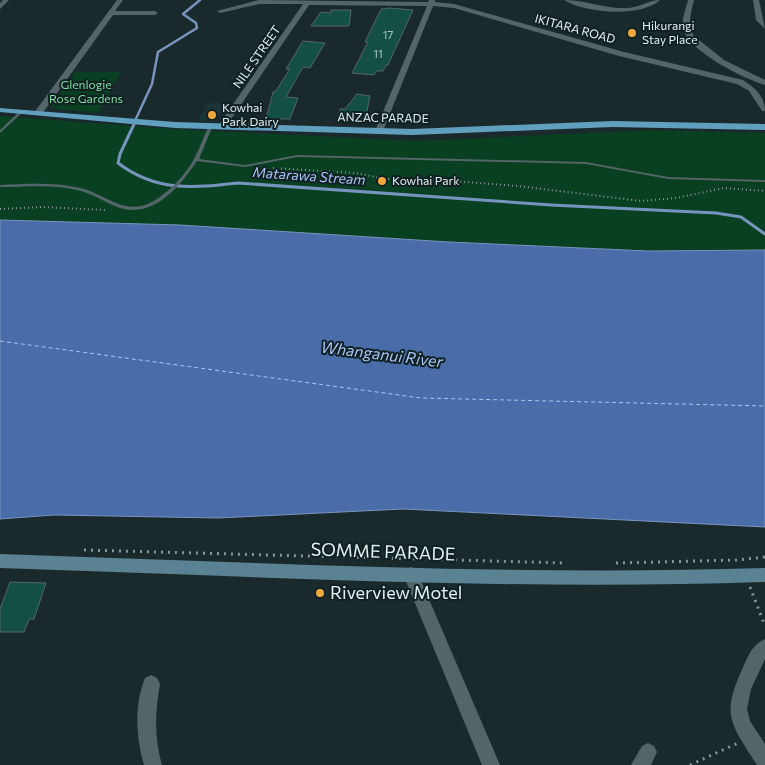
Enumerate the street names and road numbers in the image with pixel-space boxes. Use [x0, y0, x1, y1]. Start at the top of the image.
street label: IKITARA ROAD [533, 11, 617, 46]
street label: NILE STREET [229, 22, 283, 90]
street label: ANZAC PARADE [337, 109, 429, 125]
street label: SOMME PARADE [310, 537, 456, 565]

